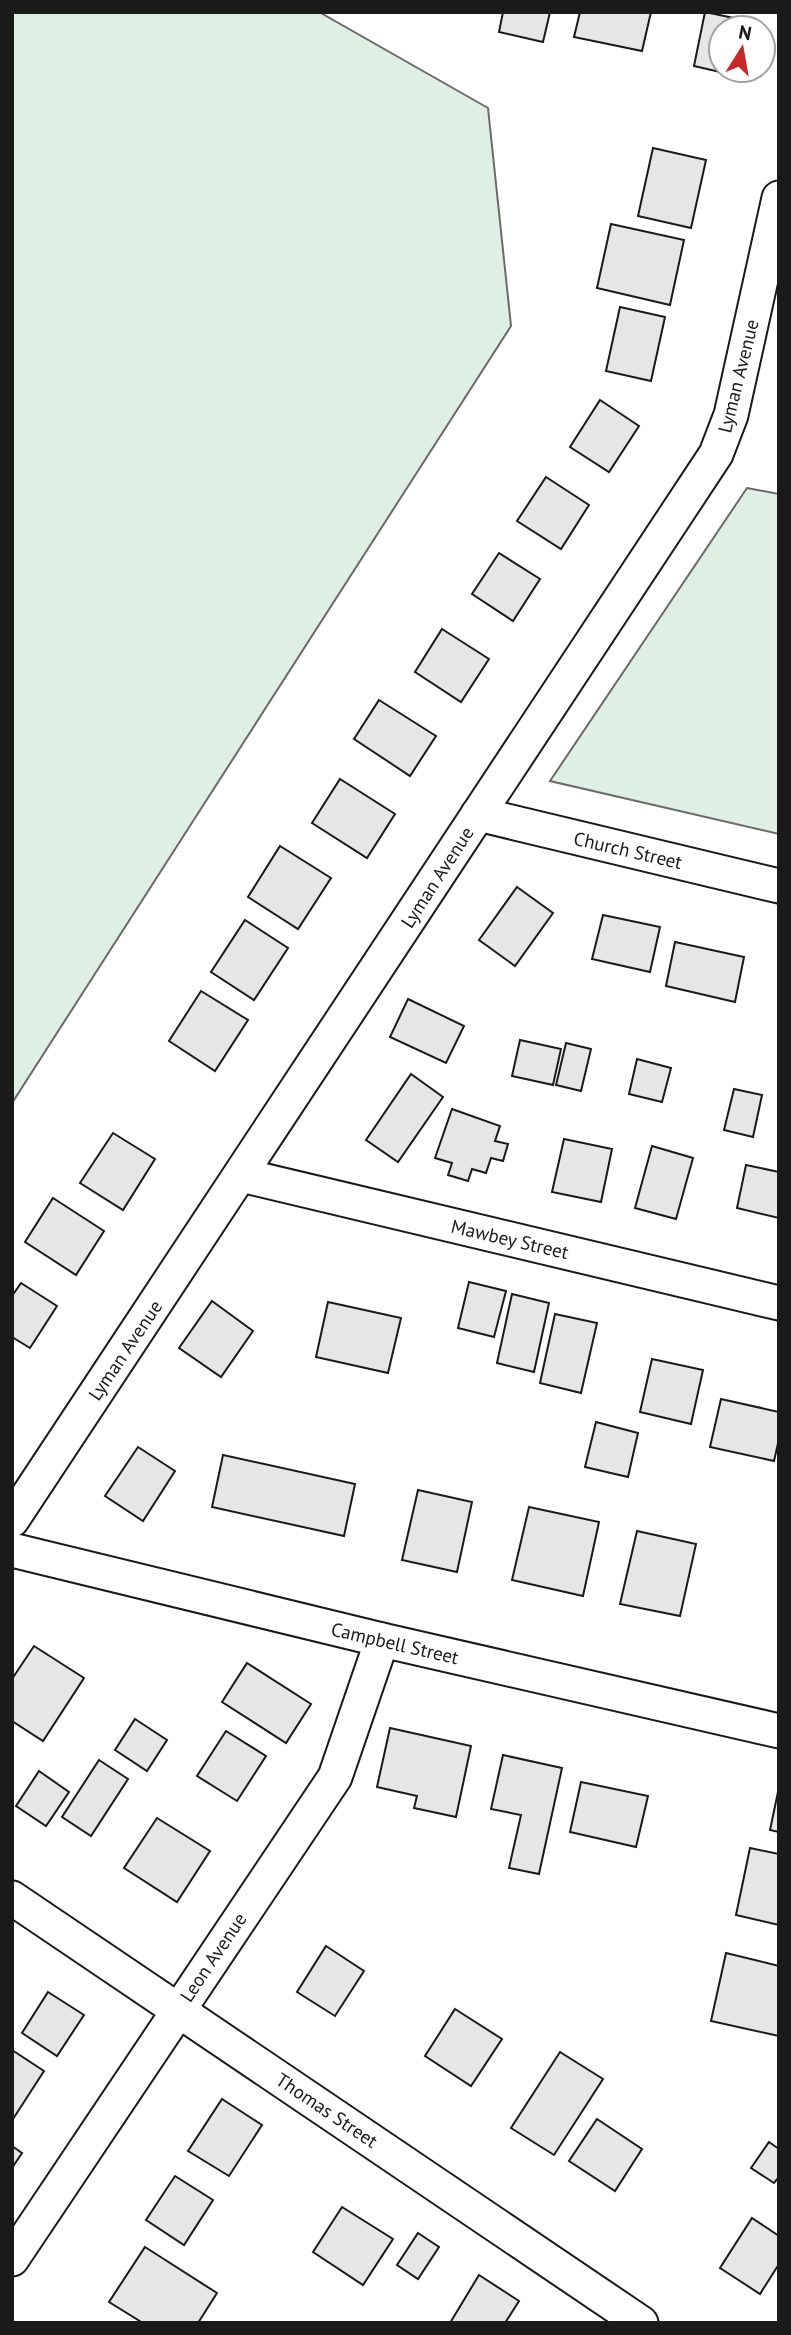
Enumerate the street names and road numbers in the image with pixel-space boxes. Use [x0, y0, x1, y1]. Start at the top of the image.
street label: Lyman Avenue [712, 317, 764, 435]
street label: Lyman Avenue [395, 822, 479, 932]
street label: Church Street [571, 826, 685, 874]
street label: Mawbey Street [449, 1214, 572, 1264]
street label: Lyman Avenue [83, 1295, 167, 1405]
street label: Campbell Street [329, 1617, 462, 1669]
street label: Leon Avenue [174, 1908, 252, 2006]
street label: Thomas Street [272, 2067, 383, 2153]

